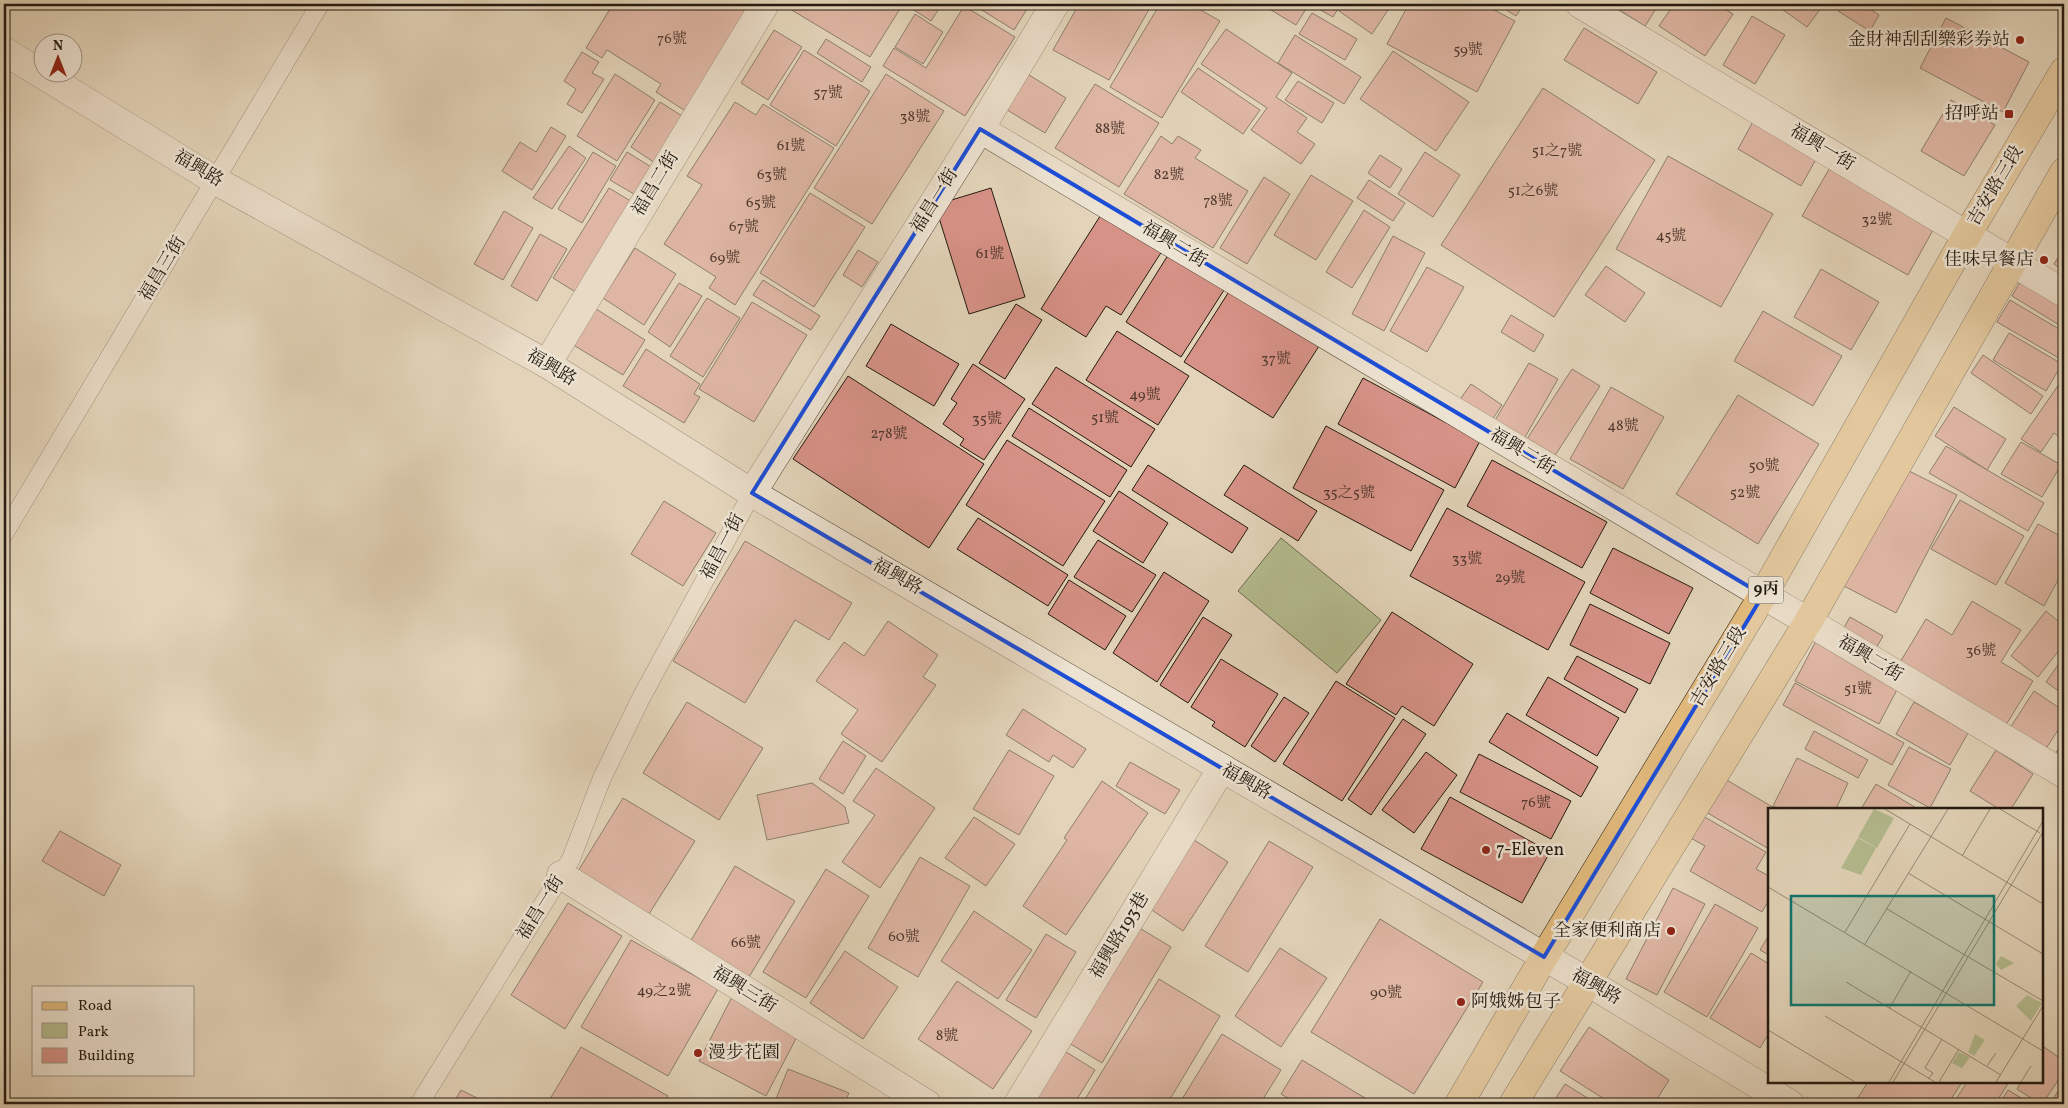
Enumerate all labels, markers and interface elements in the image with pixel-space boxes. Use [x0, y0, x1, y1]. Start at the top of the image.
place label: 金財神刮刮樂彩券站 [1848, 28, 2010, 53]
house number: 76號 [657, 29, 687, 50]
north arrow [32, 32, 82, 82]
marker: 金財神刮刮樂彩券站 [2014, 34, 2026, 46]
text: N [53, 37, 63, 56]
house number: 59號 [1453, 40, 1483, 61]
house number: 57號 [813, 83, 843, 104]
place label: 招呼站 [1945, 102, 1999, 127]
house number: 38號 [900, 107, 930, 128]
marker: 招呼站 [2003, 108, 2015, 120]
house number: 88號 [1095, 119, 1125, 140]
street label: 福興一街 [1785, 119, 1859, 177]
house number: 61號 [777, 136, 805, 157]
house number: 51之7號 [1532, 141, 1582, 162]
street label: 吉安路三段 [1962, 141, 2030, 231]
street label: 福興路 [168, 144, 228, 194]
street label: 福昌二街 [627, 147, 685, 221]
street label: 福昌一街 [905, 164, 965, 238]
house number: 63號 [757, 165, 787, 186]
house number: 82號 [1154, 165, 1184, 186]
house number: 51之6號 [1508, 181, 1558, 202]
house number: 78號 [1203, 191, 1233, 212]
house number: 65號 [746, 193, 776, 214]
house number: 32號 [1862, 210, 1892, 231]
street label: 福興二街 [1137, 216, 1211, 274]
house number: 67號 [729, 217, 759, 238]
house number: 45號 [1656, 226, 1686, 247]
street label: 福昌三街 [134, 232, 192, 306]
house number: 61號 [976, 244, 1004, 265]
house number: 69號 [710, 248, 740, 269]
place label: 佳味早餐店 [1944, 248, 2034, 273]
marker: 佳味早餐店 [2038, 254, 2050, 266]
street label: 福興路 [521, 343, 581, 393]
house number: 37號 [1261, 349, 1291, 370]
house number: 49號 [1129, 385, 1161, 406]
house number: 51號 [1091, 408, 1119, 429]
house number: 35號 [972, 409, 1002, 430]
house number: 48號 [1607, 416, 1639, 437]
street label: 福興二街 [1485, 423, 1559, 481]
house number: 278號 [870, 424, 908, 445]
house number: 50號 [1749, 456, 1779, 477]
house number: 35之5號 [1323, 483, 1375, 504]
house number: 52號 [1730, 483, 1760, 504]
street label: 福昌一街 [695, 509, 751, 585]
house number: 33號 [1452, 549, 1482, 570]
street label: 福興路 [867, 553, 927, 601]
house number: 29號 [1495, 568, 1525, 589]
road number: 9丙 [1748, 576, 1784, 604]
street label: 吉安路三段 [1685, 622, 1753, 712]
street label: 福興二街 [1833, 630, 1907, 688]
house number: 36號 [1966, 641, 1996, 662]
house number: 51號 [1844, 679, 1872, 700]
street label: 福興路 [1216, 758, 1276, 806]
house number: 76號 [1521, 793, 1551, 814]
inset map [1768, 808, 2043, 1083]
place label: 7-Eleven [1496, 838, 1564, 863]
marker: 7-Eleven [1480, 844, 1492, 856]
street label: 福昌一街 [511, 871, 571, 945]
street label: 福興路193巷 [1084, 888, 1156, 984]
place label: 全家便利商店 [1553, 919, 1661, 944]
marker: 全家便利商店 [1665, 925, 1677, 937]
house number: 60號 [888, 927, 920, 948]
house number: 66號 [731, 933, 761, 954]
street label: 福興三街 [707, 960, 781, 1020]
street label: 福興路 [1566, 963, 1626, 1011]
house number: 49之2號 [637, 981, 691, 1002]
house number: 90號 [1370, 983, 1402, 1004]
legend [32, 986, 195, 1076]
place label: 阿娥姊包子 [1471, 990, 1561, 1015]
text: Road [78, 996, 112, 1017]
marker: 阿娥姊包子 [1455, 996, 1467, 1008]
text: Park [78, 1022, 109, 1043]
house number: 8號 [936, 1026, 958, 1047]
place label: 漫步花園 [708, 1041, 780, 1066]
text: Building [78, 1046, 135, 1067]
marker: 漫步花園 [692, 1047, 704, 1059]

